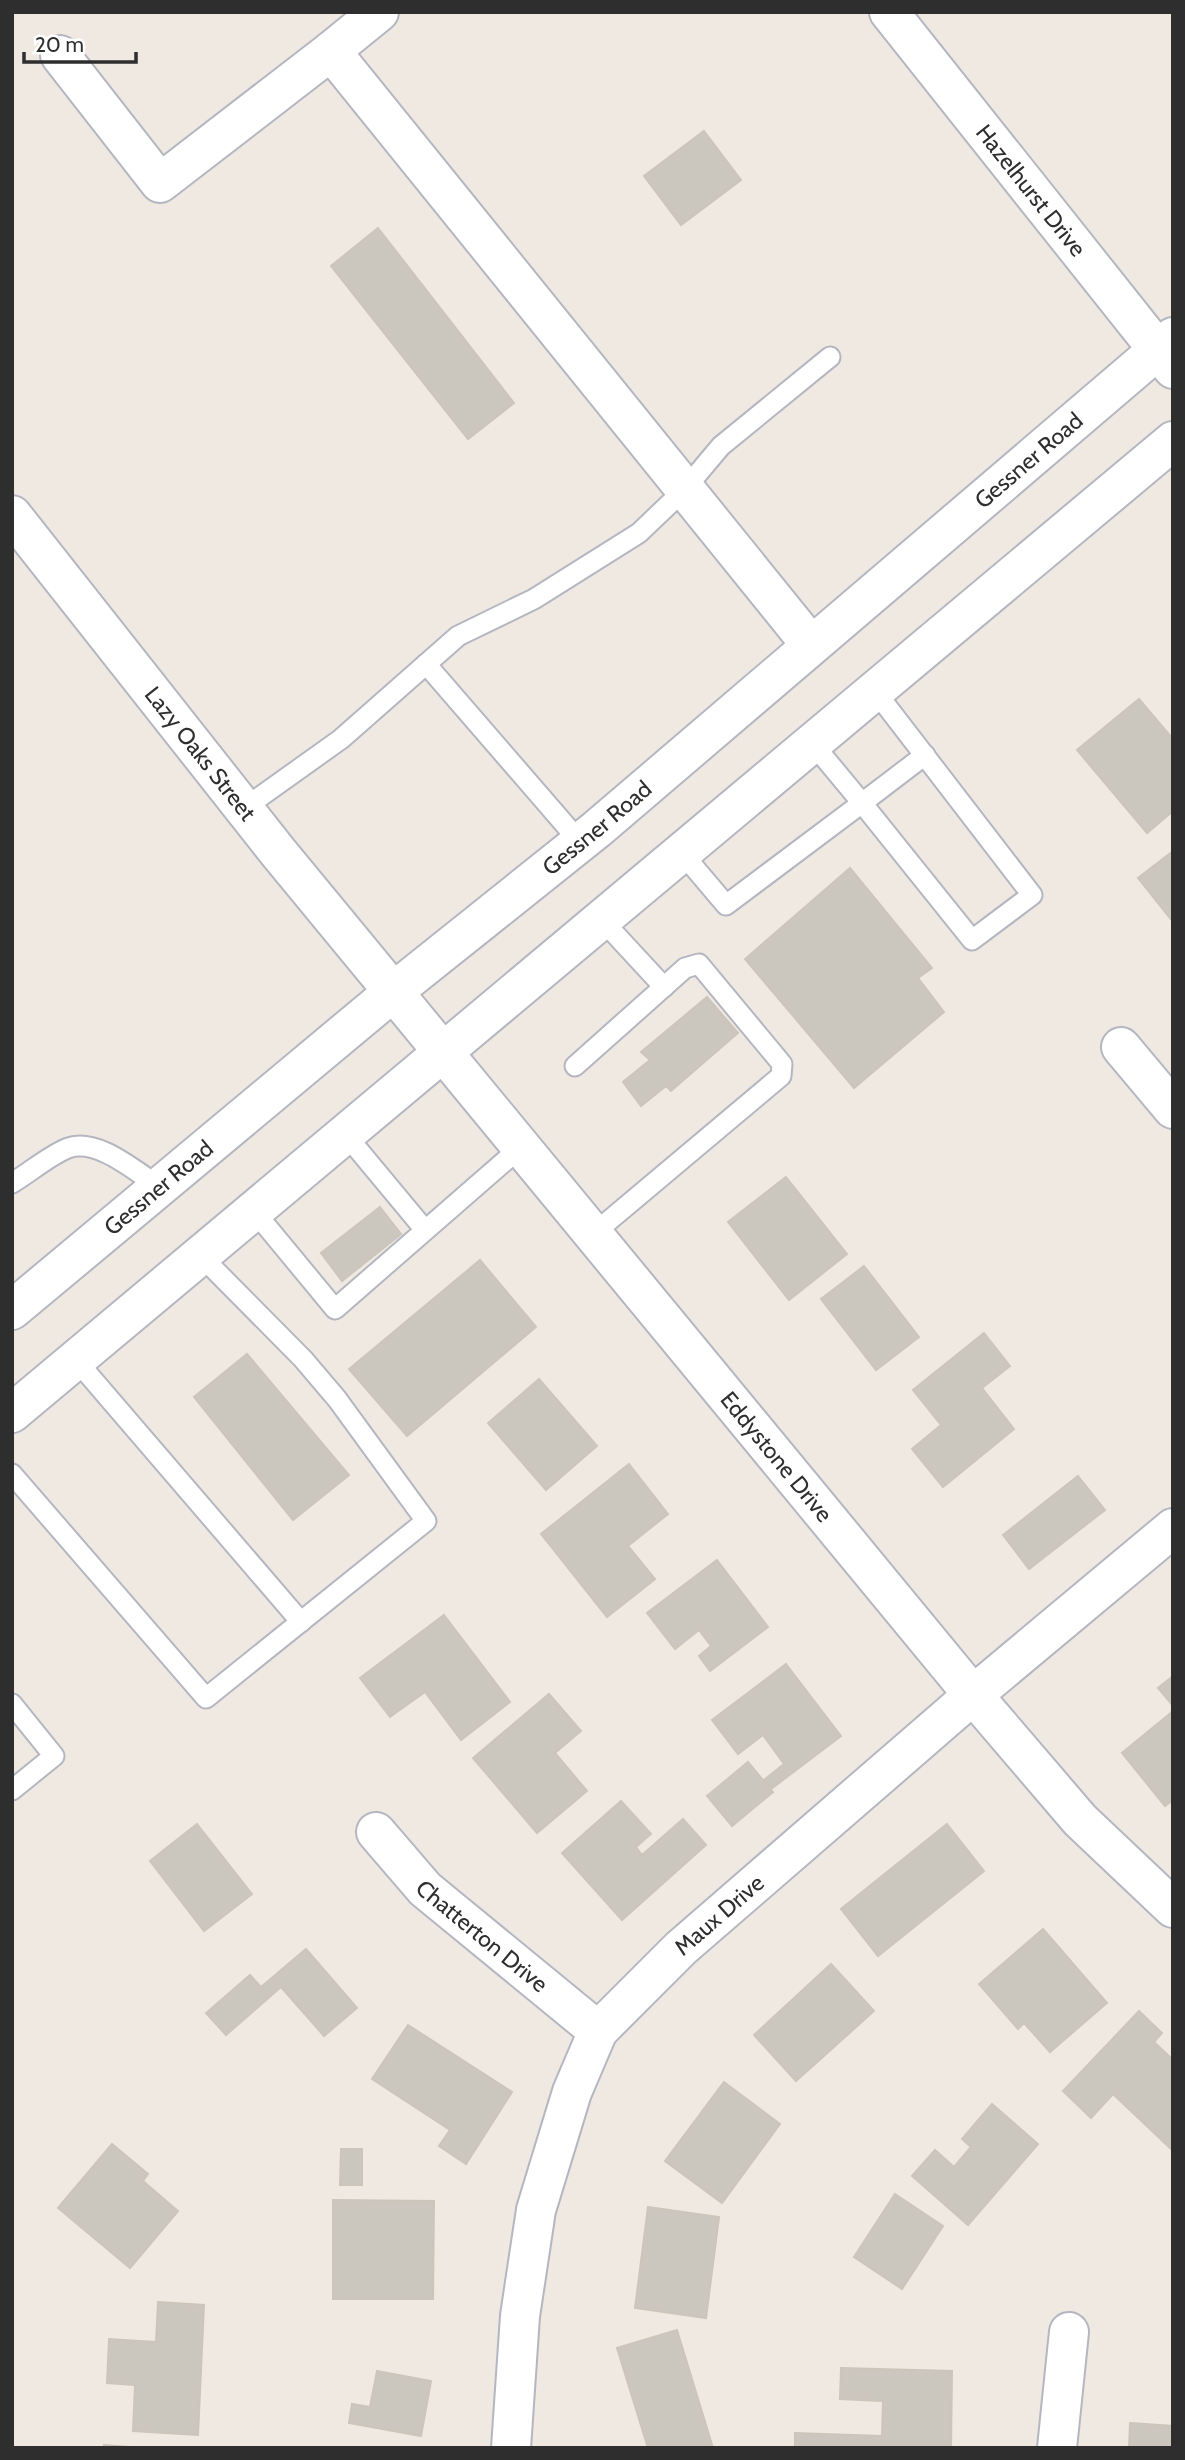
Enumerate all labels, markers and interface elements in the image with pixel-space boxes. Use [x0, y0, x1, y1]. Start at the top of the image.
scale bar [24, 21, 136, 65]
text: 20 m [35, 32, 84, 57]
street label: Hazelhurst Drive [970, 119, 1092, 262]
street label: Gessner Road [969, 406, 1088, 514]
street label: Lazy Oaks Street [139, 681, 262, 826]
street label: Gessner Road [537, 775, 657, 881]
street label: Gessner Road [99, 1134, 219, 1241]
street label: Eddystone Drive [715, 1386, 839, 1528]
street label: Maux Drive [669, 1868, 770, 1961]
street label: Chatterton Drive [410, 1874, 554, 1998]

